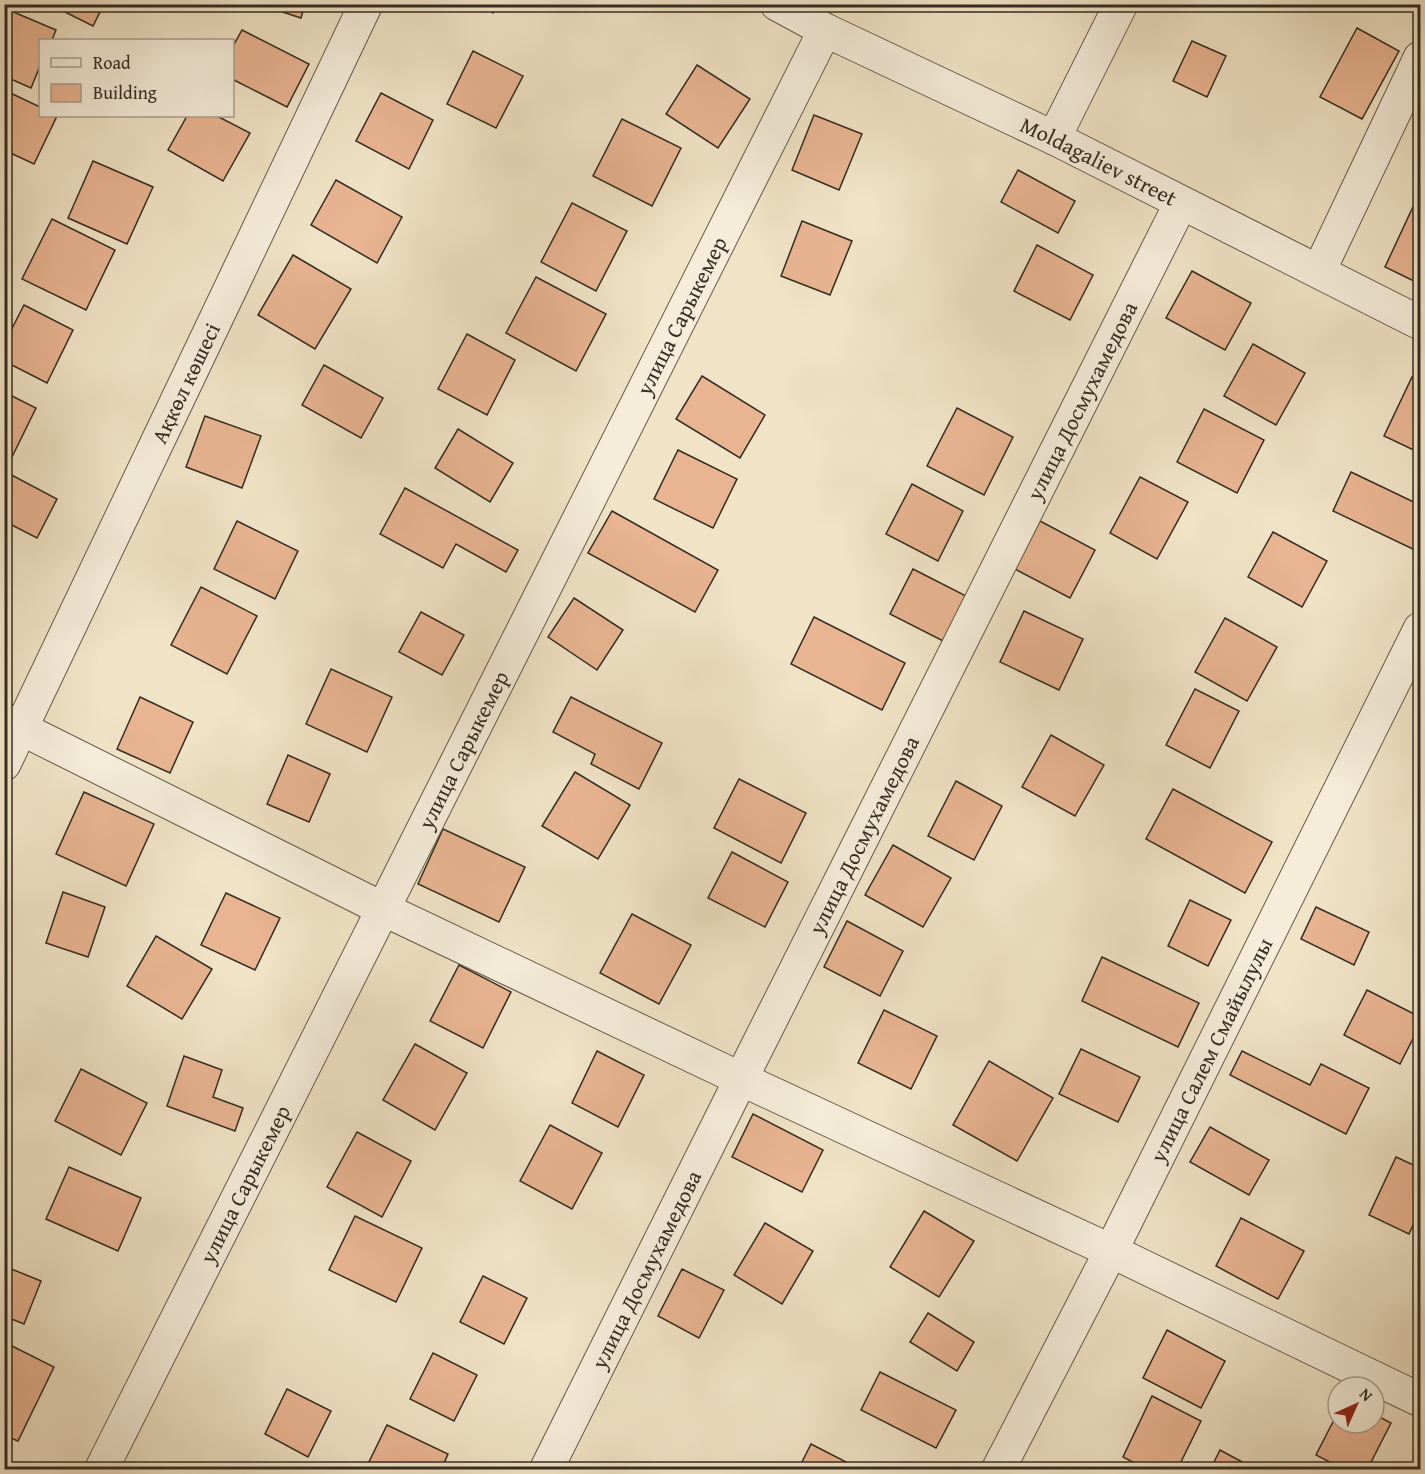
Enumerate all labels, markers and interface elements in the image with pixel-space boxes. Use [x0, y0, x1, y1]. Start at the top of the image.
legend [39, 39, 234, 117]
text: Road [93, 49, 131, 76]
text: Building [93, 79, 157, 106]
street label: Moldagaliev street [1015, 108, 1183, 214]
street label: улица Сарыкемер [628, 231, 735, 401]
street label: улица Досмухамедова [1018, 295, 1145, 506]
street label: Ақкөл көшесі [143, 317, 228, 449]
street label: улица Сарыкемер [409, 665, 516, 836]
street label: улица Досмухамедова [800, 730, 927, 941]
street label: улица Салем Смайылулы [1141, 932, 1280, 1169]
street label: улица Сарыкемер [191, 1099, 298, 1270]
street label: улица Досмухамедова [582, 1164, 709, 1375]
north arrow [1326, 1375, 1386, 1435]
text: N [1354, 1382, 1379, 1407]

